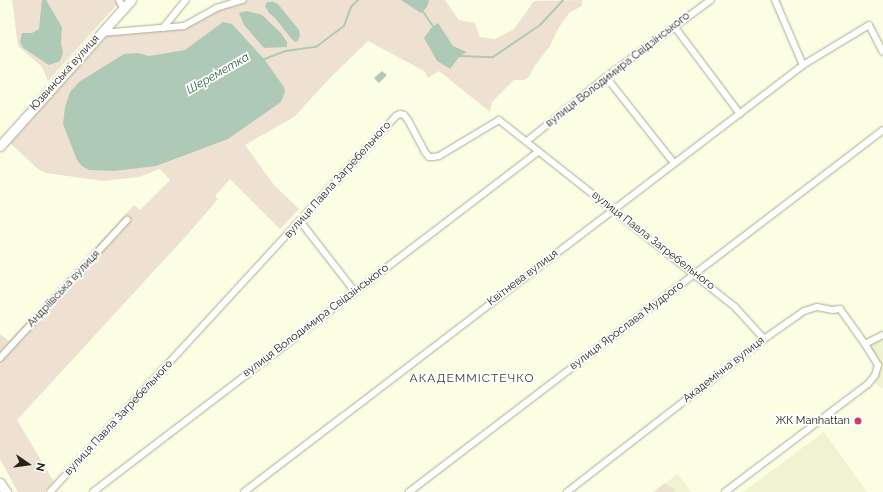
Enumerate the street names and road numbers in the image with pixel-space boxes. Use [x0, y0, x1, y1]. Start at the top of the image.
street label: вулиця Володимира Свідзінського [543, 10, 693, 130]
street label: Юзвинська вулиця [28, 32, 102, 114]
street label: вулиця Павла Загребельного [282, 119, 394, 241]
street label: вулиця Павла Загребельного [589, 189, 717, 293]
street label: Квітнева вулиця [485, 247, 561, 309]
street label: Андріївська вулиця [25, 248, 103, 330]
street label: вулиця Володимира Свідзінського [240, 262, 392, 380]
street label: вулиця Ярослава Мудрого [567, 279, 687, 373]
street label: Академічна вулиця [681, 334, 767, 406]
street label: вулиця Павла Загребельного [62, 358, 176, 478]

